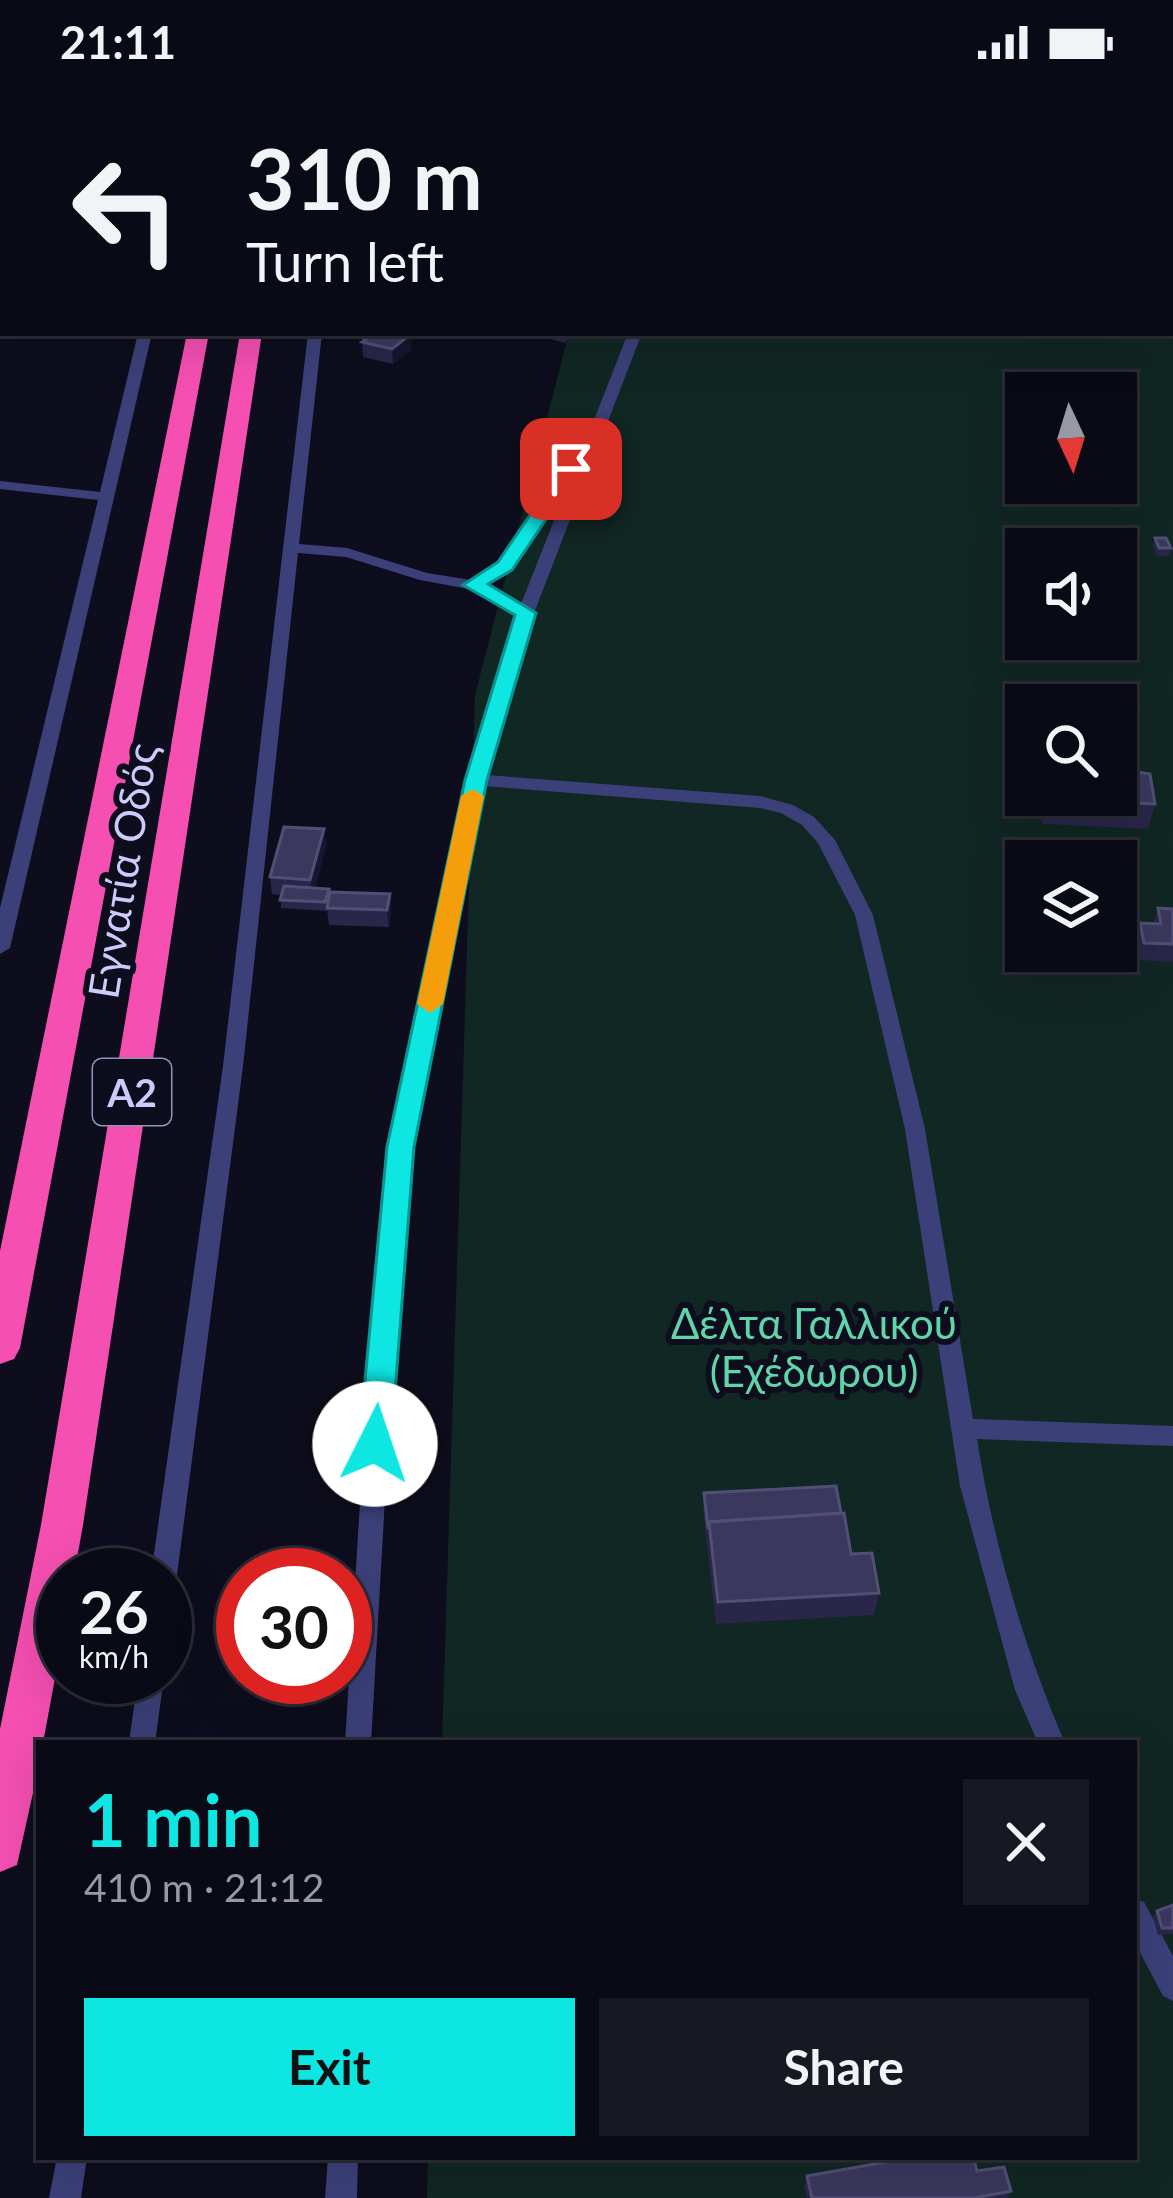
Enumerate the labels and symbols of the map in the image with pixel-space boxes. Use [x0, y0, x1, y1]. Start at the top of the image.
north arrow [1005, 372, 1137, 504]
pin [520, 418, 622, 520]
street label: Εγνατία Οδός [77, 740, 167, 1002]
road number: Α2 [93, 1059, 171, 1125]
park label: Δέλτα Γαλλικού (Εχέδωρου) [671, 1298, 957, 1396]
position arrow [312, 1381, 438, 1507]
speed limit sign: 30 [216, 1548, 372, 1704]

